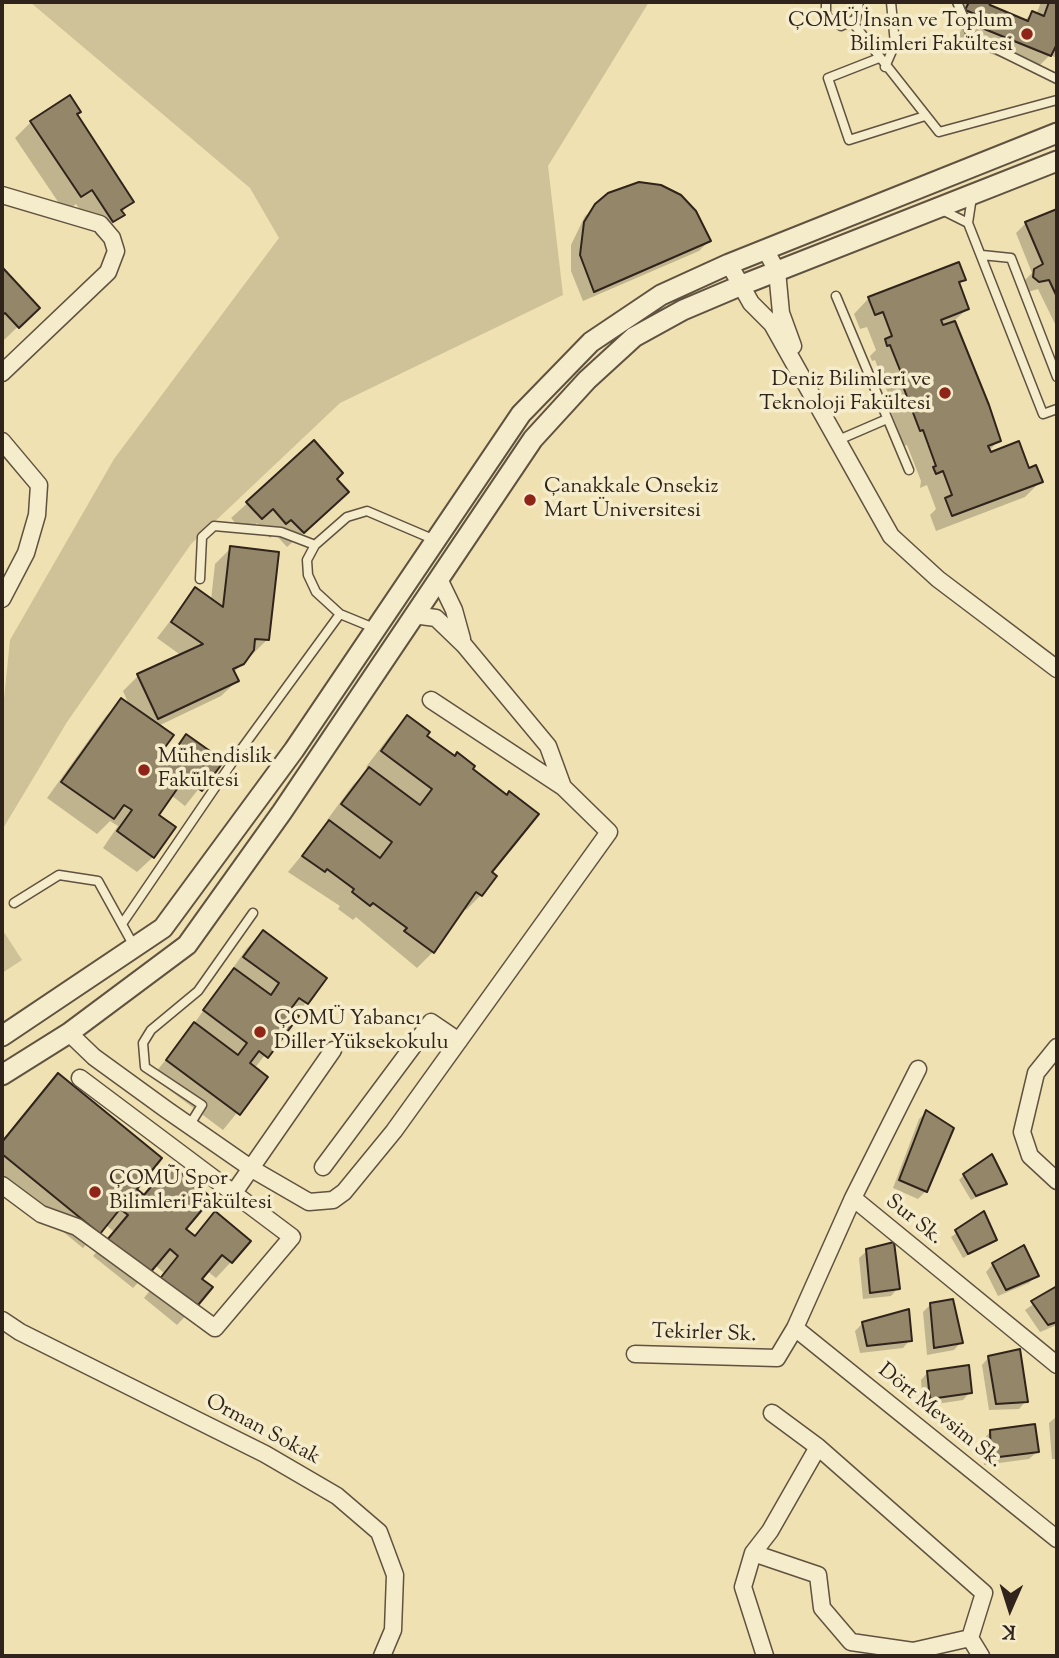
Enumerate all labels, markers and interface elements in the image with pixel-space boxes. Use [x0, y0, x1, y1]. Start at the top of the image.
place label: ÇOMÜ İnsan ve Toplum Bilimleri Fakültesi [788, 9, 1013, 59]
marker: ÇOMÜ İnsan ve Toplum Bilimleri Fakültesi [1019, 26, 1035, 42]
place label: Deniz Bilimleri ve Teknoloji Fakültesi [759, 368, 931, 418]
marker: Deniz Bilimleri ve Teknoloji Fakültesi [937, 385, 953, 401]
place label: Çanakkale Onsekiz Mart Üniversitesi [544, 475, 718, 525]
marker: Çanakkale Onsekiz Mart Üniversitesi [522, 492, 538, 508]
place label: Mühendislik Fakültesi [158, 745, 273, 795]
marker: Mühendislik Fakültesi [136, 762, 152, 778]
place label: ÇOMÜ Yabancı Diller Yüksekokulu [274, 1007, 449, 1057]
marker: ÇOMÜ Yabancı Diller Yüksekokulu [252, 1024, 268, 1040]
place label: ÇOMÜ Spor Bilimleri Fakültesi [109, 1167, 272, 1217]
marker: ÇOMÜ Spor Bilimleri Fakültesi [87, 1184, 103, 1200]
street label: Sur Sk. [879, 1190, 947, 1252]
street label: Tekirler Sk. [651, 1321, 757, 1349]
street label: Dört Mevsim Sk. [872, 1359, 1006, 1475]
street label: Orman Sokak [200, 1390, 324, 1472]
north arrow [975, 1574, 1045, 1644]
text: K [1001, 1617, 1016, 1644]

